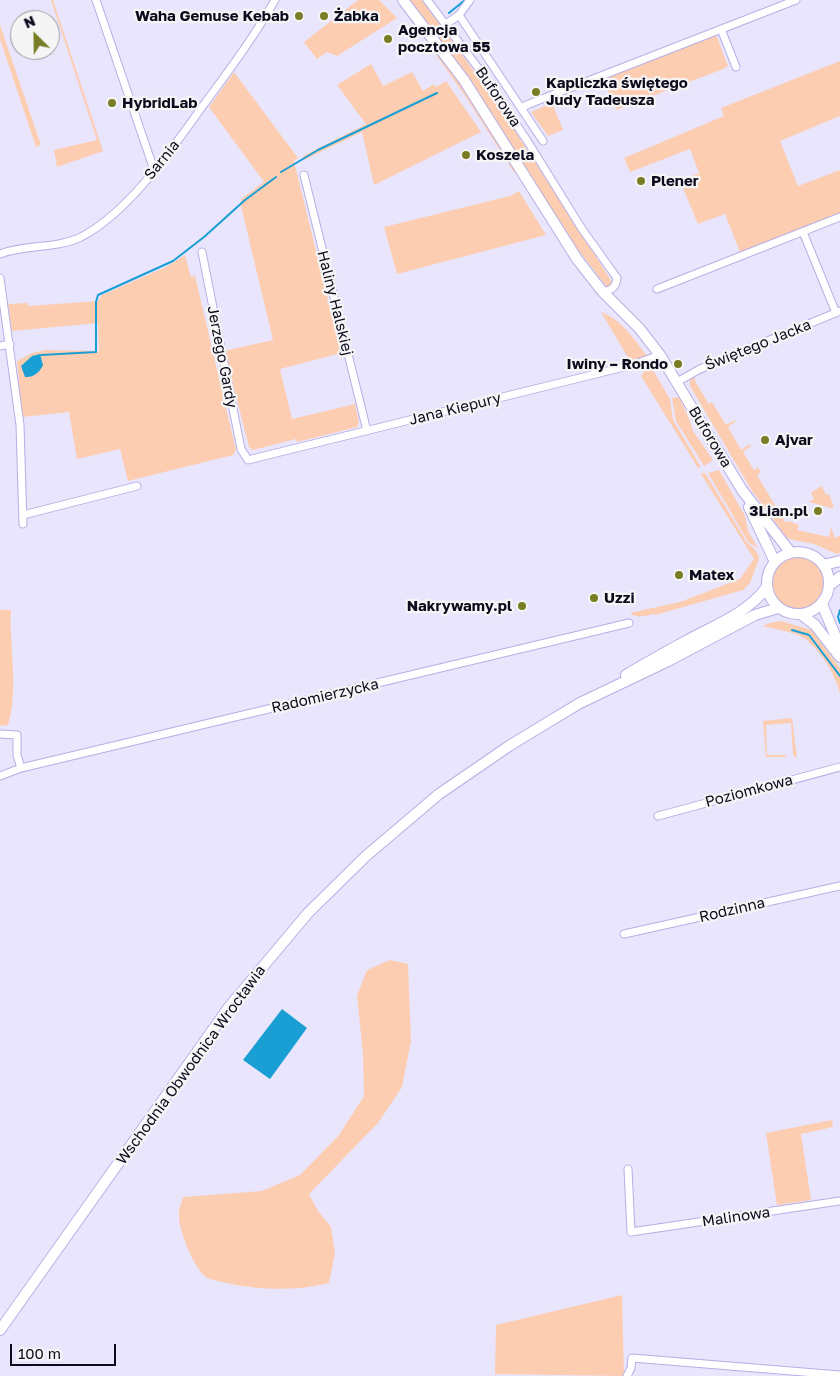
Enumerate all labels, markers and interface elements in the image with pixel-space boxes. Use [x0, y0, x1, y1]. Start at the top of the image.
place label: Waha Gemuse Kebab [135, 7, 289, 25]
place label: Żabka [334, 7, 379, 25]
north arrow [10, 10, 60, 60]
marker: Waha Gemuse Kebab [293, 10, 305, 22]
marker: Żabka [318, 10, 330, 22]
text: N [21, 12, 38, 32]
place label: Agencja pocztowa 55 [398, 21, 490, 56]
marker: Agencja pocztowa 55 [382, 33, 394, 45]
street label: Buforowa [471, 64, 525, 130]
place label: Kapliczka świętego Judy Tadeusza [546, 74, 688, 109]
marker: Kapliczka świętego Judy Tadeusza [530, 86, 542, 98]
place label: HybridLab [122, 94, 197, 112]
marker: HybridLab [106, 97, 118, 109]
street label: Sarnia [141, 137, 183, 183]
place label: Koszela [476, 146, 534, 164]
marker: Koszela [460, 149, 472, 161]
place label: Plener [651, 172, 699, 190]
marker: Plener [635, 175, 647, 187]
street label: Haliny Halskiej [313, 249, 357, 357]
street label: Jerzego Gardy [203, 304, 241, 410]
street label: Świętego Jacka [702, 316, 814, 374]
place label: Iwiny – Rondo [567, 355, 668, 373]
marker: Iwiny – Rondo [672, 358, 684, 370]
street label: Jana Kiepury [407, 389, 503, 429]
street label: Buforowa [685, 403, 735, 471]
place label: Ajvar [775, 431, 813, 449]
marker: Ajvar [759, 434, 771, 446]
place label: 3Lian.pl [749, 502, 808, 520]
marker: 3Lian.pl [812, 505, 824, 517]
place label: Matex [689, 566, 734, 584]
marker: Matex [673, 569, 685, 581]
place label: Uzzi [604, 589, 635, 607]
marker: Uzzi [588, 592, 600, 604]
place label: Nakrywamy.pl [407, 597, 512, 615]
marker: Nakrywamy.pl [516, 600, 528, 612]
street label: Radomierzycka [270, 675, 380, 717]
street label: Poziomkowa [703, 771, 795, 811]
street label: Rodzinna [697, 894, 767, 926]
street label: Wschodnia Obwodnica Wrocławia [113, 962, 269, 1168]
street label: Malinowa [701, 1203, 771, 1231]
scale bar [12, 1334, 119, 1366]
text: 100 m [18, 1344, 61, 1362]

